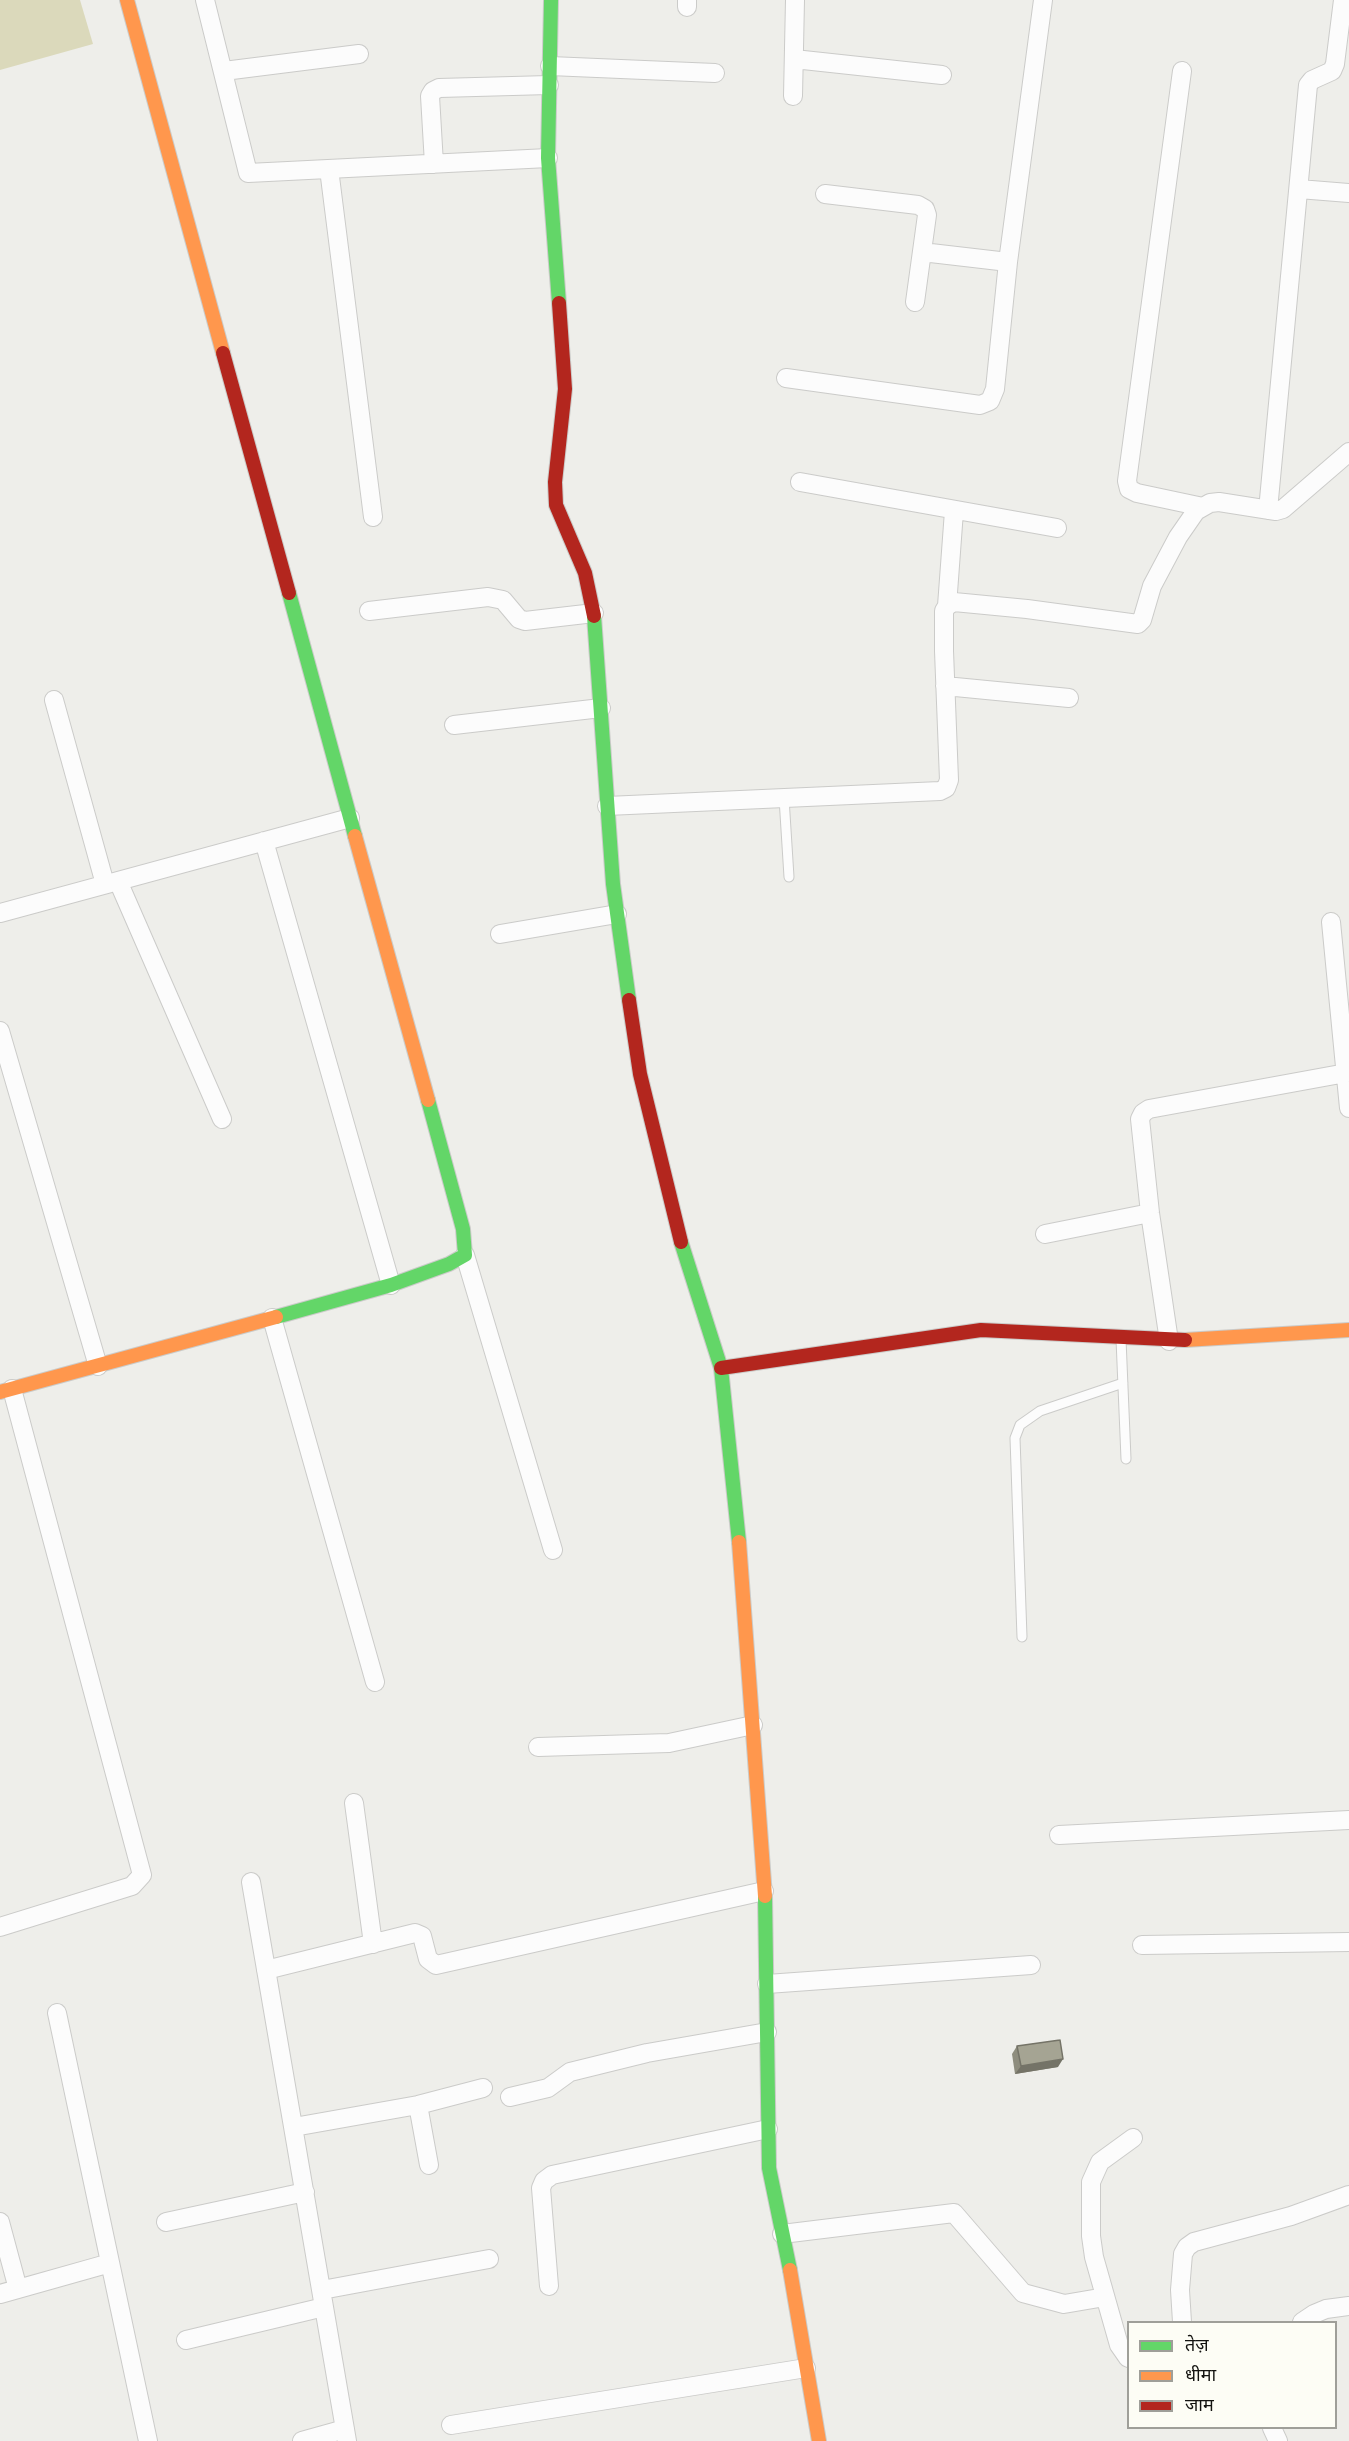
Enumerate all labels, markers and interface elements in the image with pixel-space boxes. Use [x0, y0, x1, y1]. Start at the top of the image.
legend [1127, 2321, 1337, 2429]
text: तेज़ [1185, 2335, 1209, 2355]
text: धीमा [1185, 2365, 1216, 2385]
text: जाम [1185, 2395, 1214, 2415]

